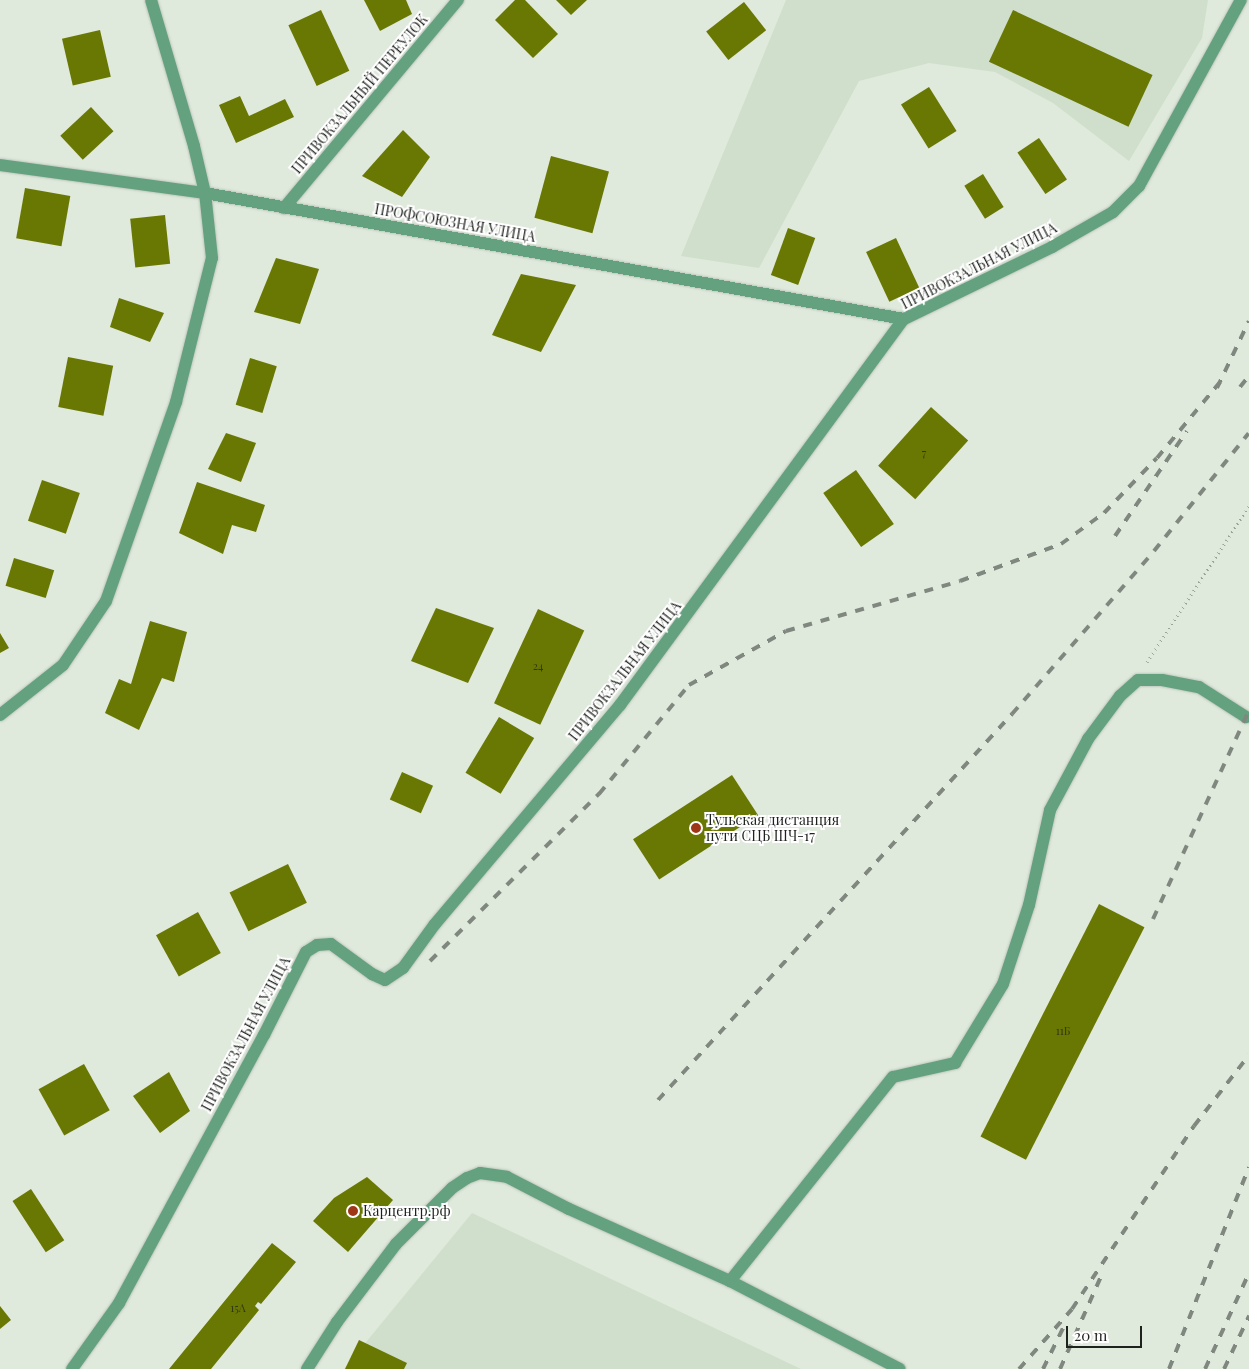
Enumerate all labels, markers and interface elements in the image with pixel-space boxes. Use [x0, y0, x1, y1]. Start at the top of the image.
street label: ПРИВОКЗАЛЬНЫЙ ПЕРЕУЛОК [288, 11, 432, 177]
street label: ПРОФСОЮЗНАЯ УЛИЦА [373, 201, 537, 245]
street label: ПРИВОКЗАЛЬНАЯ УЛИЦА [898, 219, 1060, 313]
house number: 7 [922, 446, 926, 460]
street label: ПРИВОКЗАЛЬНАЯ УЛИЦА [565, 598, 685, 744]
house number: 24 [533, 659, 543, 673]
place label: Тульская дистанция пути СЦБ ШЧ-17 [706, 812, 839, 844]
marker: Тульская дистанция пути СЦБ ШЧ-17 [690, 822, 702, 834]
street label: ПРИВОКЗАЛЬНАЯ УЛИЦА [198, 954, 294, 1114]
house number: 11Б [1056, 1024, 1070, 1038]
place label: Карцентр.рф [363, 1203, 451, 1219]
marker: Карцентр.рф [347, 1205, 359, 1217]
house number: 15А [230, 1301, 246, 1315]
scale bar [1069, 1316, 1145, 1348]
text: 20 m [1074, 1325, 1107, 1345]

